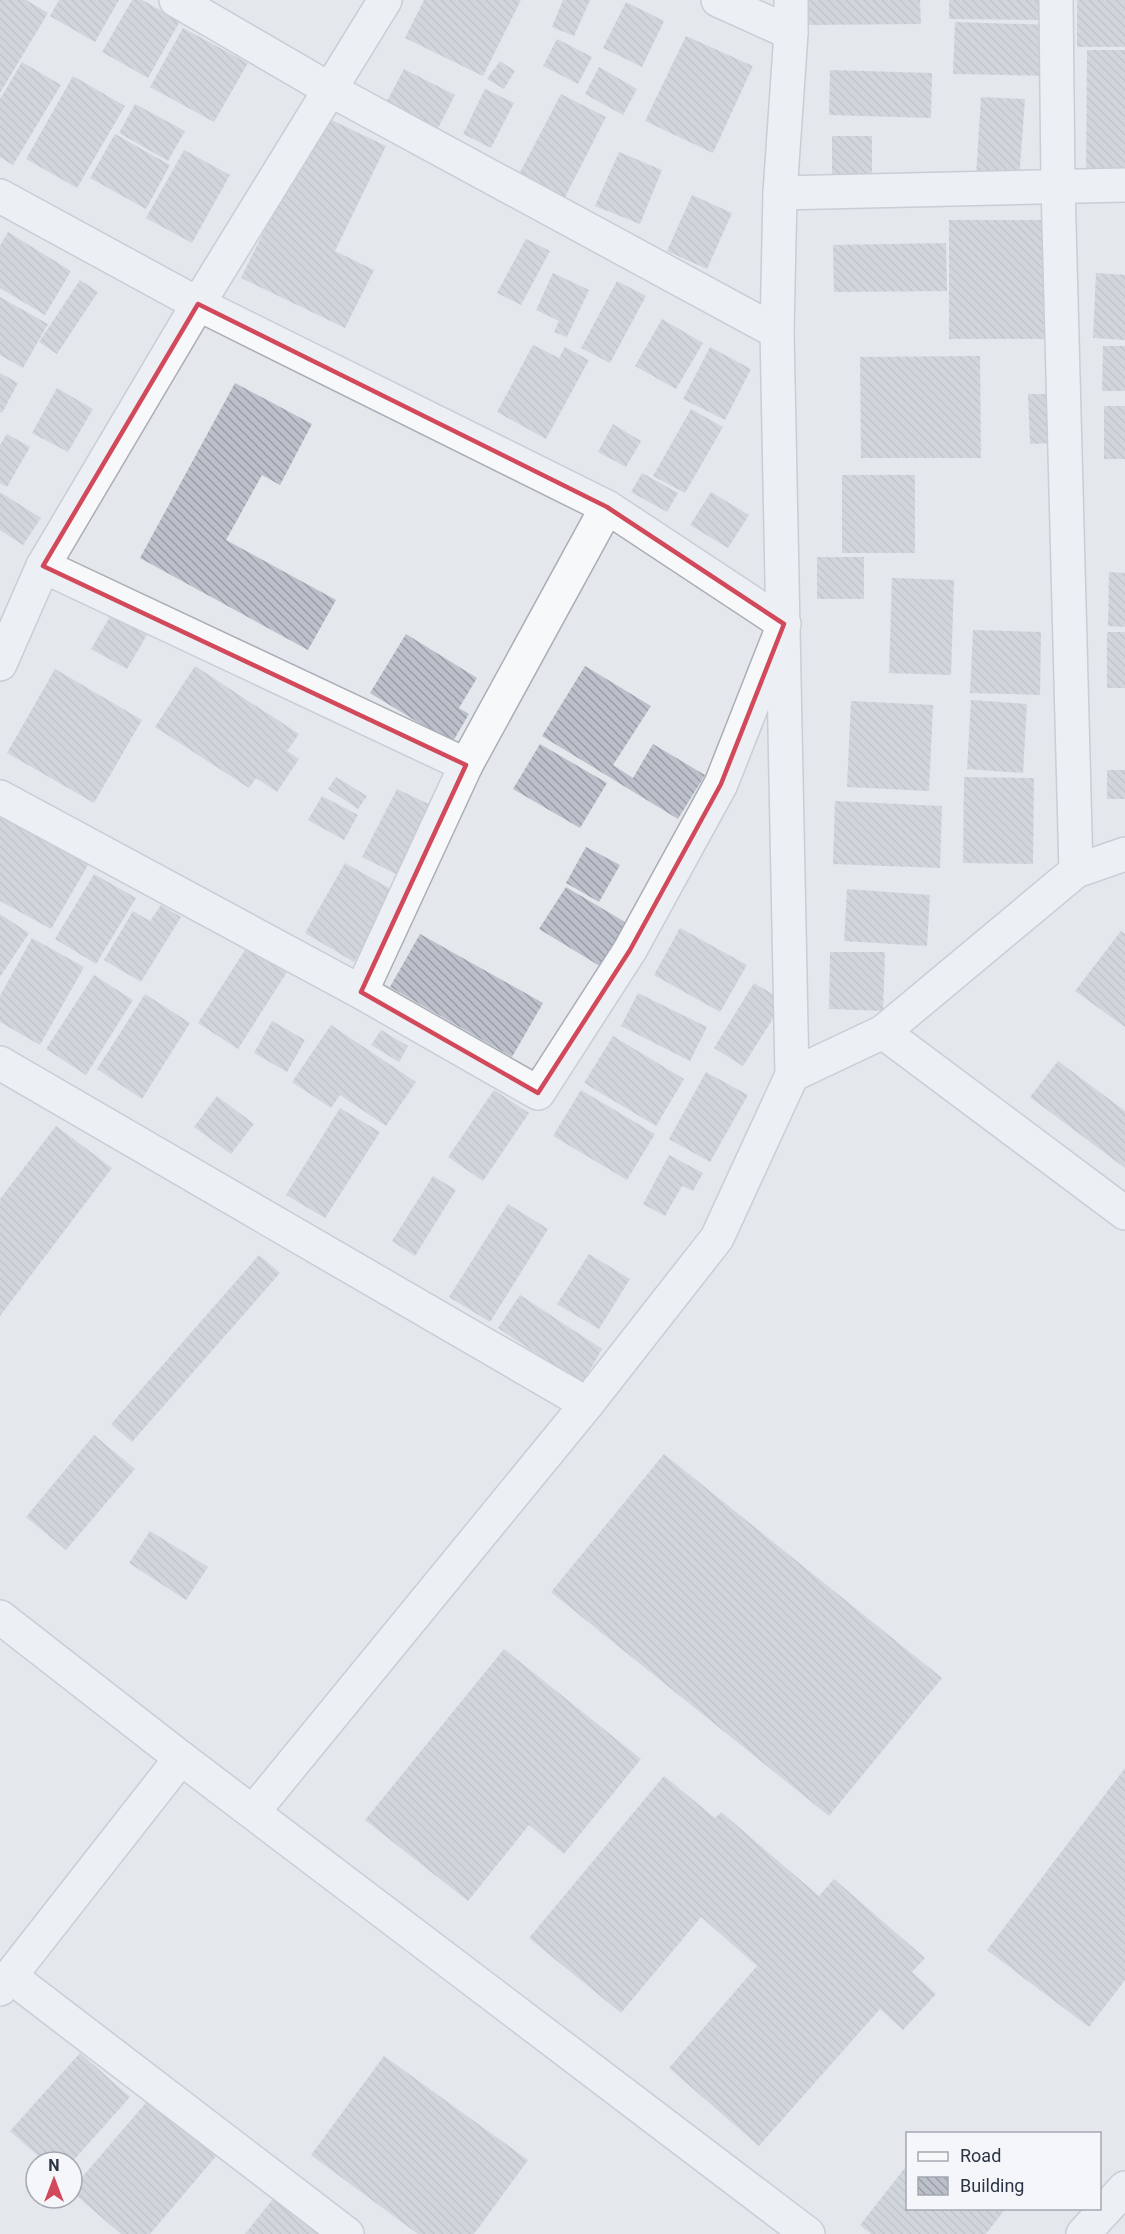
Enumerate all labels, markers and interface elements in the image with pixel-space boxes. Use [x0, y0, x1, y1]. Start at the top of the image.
legend [906, 2132, 1101, 2210]
text: Road [960, 2145, 1001, 2166]
north arrow [24, 2150, 84, 2210]
text: N [48, 2156, 60, 2175]
text: Building [960, 2175, 1024, 2196]

